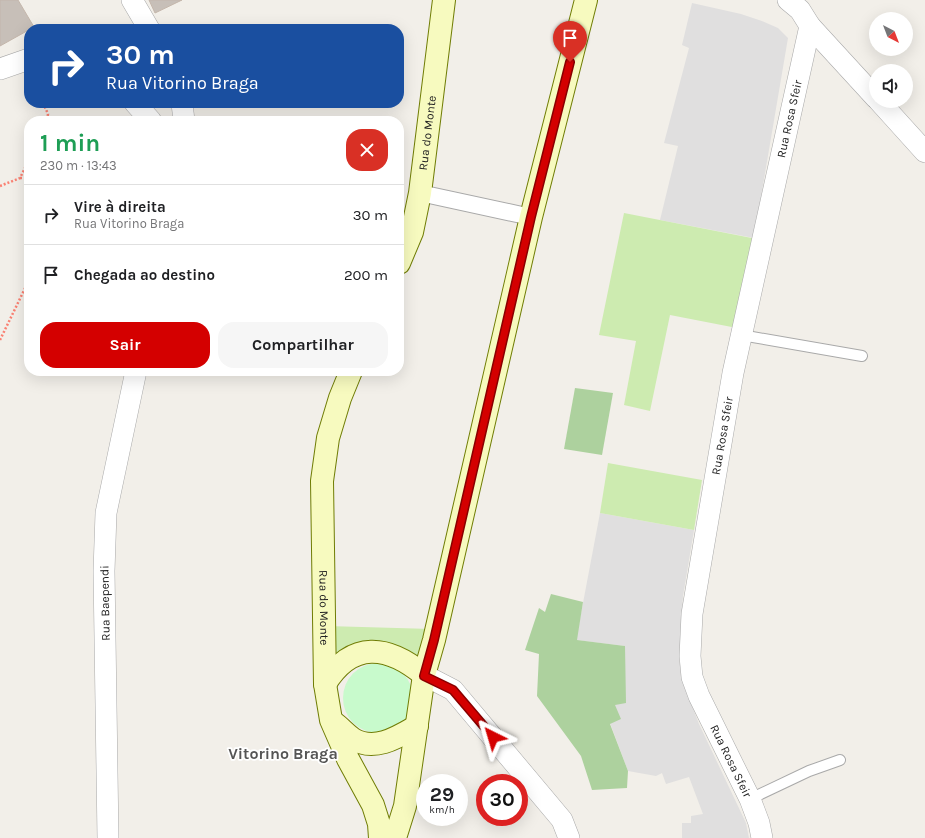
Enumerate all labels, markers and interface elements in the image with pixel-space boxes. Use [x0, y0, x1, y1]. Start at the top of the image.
north arrow [869, 12, 913, 56]
map controls [869, 12, 913, 108]
pin [553, 21, 587, 62]
icon: arrive [559, 27, 581, 49]
text: 30 m [106, 38, 175, 71]
icon: right [40, 40, 92, 92]
button: sound [869, 64, 913, 108]
text: Rua Vitorino Braga [106, 72, 259, 94]
street label: Rua Rosa Sfeir [774, 78, 805, 159]
street label: Rua do Monte [416, 95, 439, 171]
text: 1 min [40, 129, 100, 157]
button: close [346, 129, 388, 171]
text: 230 m · 13:43 [40, 158, 117, 173]
text: Vire à direita [74, 198, 166, 216]
icon: right [40, 204, 62, 226]
text: 30 m [353, 206, 388, 224]
text: Rua Vitorino Braga [74, 216, 184, 231]
icon: arrive [40, 264, 62, 286]
text: Chegada ao destino [74, 266, 215, 284]
text: 200 m [344, 266, 388, 284]
button: Sair [40, 322, 210, 368]
button: Compartilhar [218, 322, 388, 368]
street label: Rua Rosa Sfeir [709, 395, 736, 476]
street label: Rua Baependi [97, 565, 113, 641]
street label: Rua do Monte [316, 570, 331, 645]
position arrow [472, 716, 514, 758]
street label: Rua Rosa Sfeir [707, 722, 755, 800]
district label: Vitorino Braga [228, 744, 338, 763]
speed limit sign: 30 [476, 774, 528, 826]
text: 29 [430, 783, 454, 806]
text: km/h [429, 804, 455, 816]

